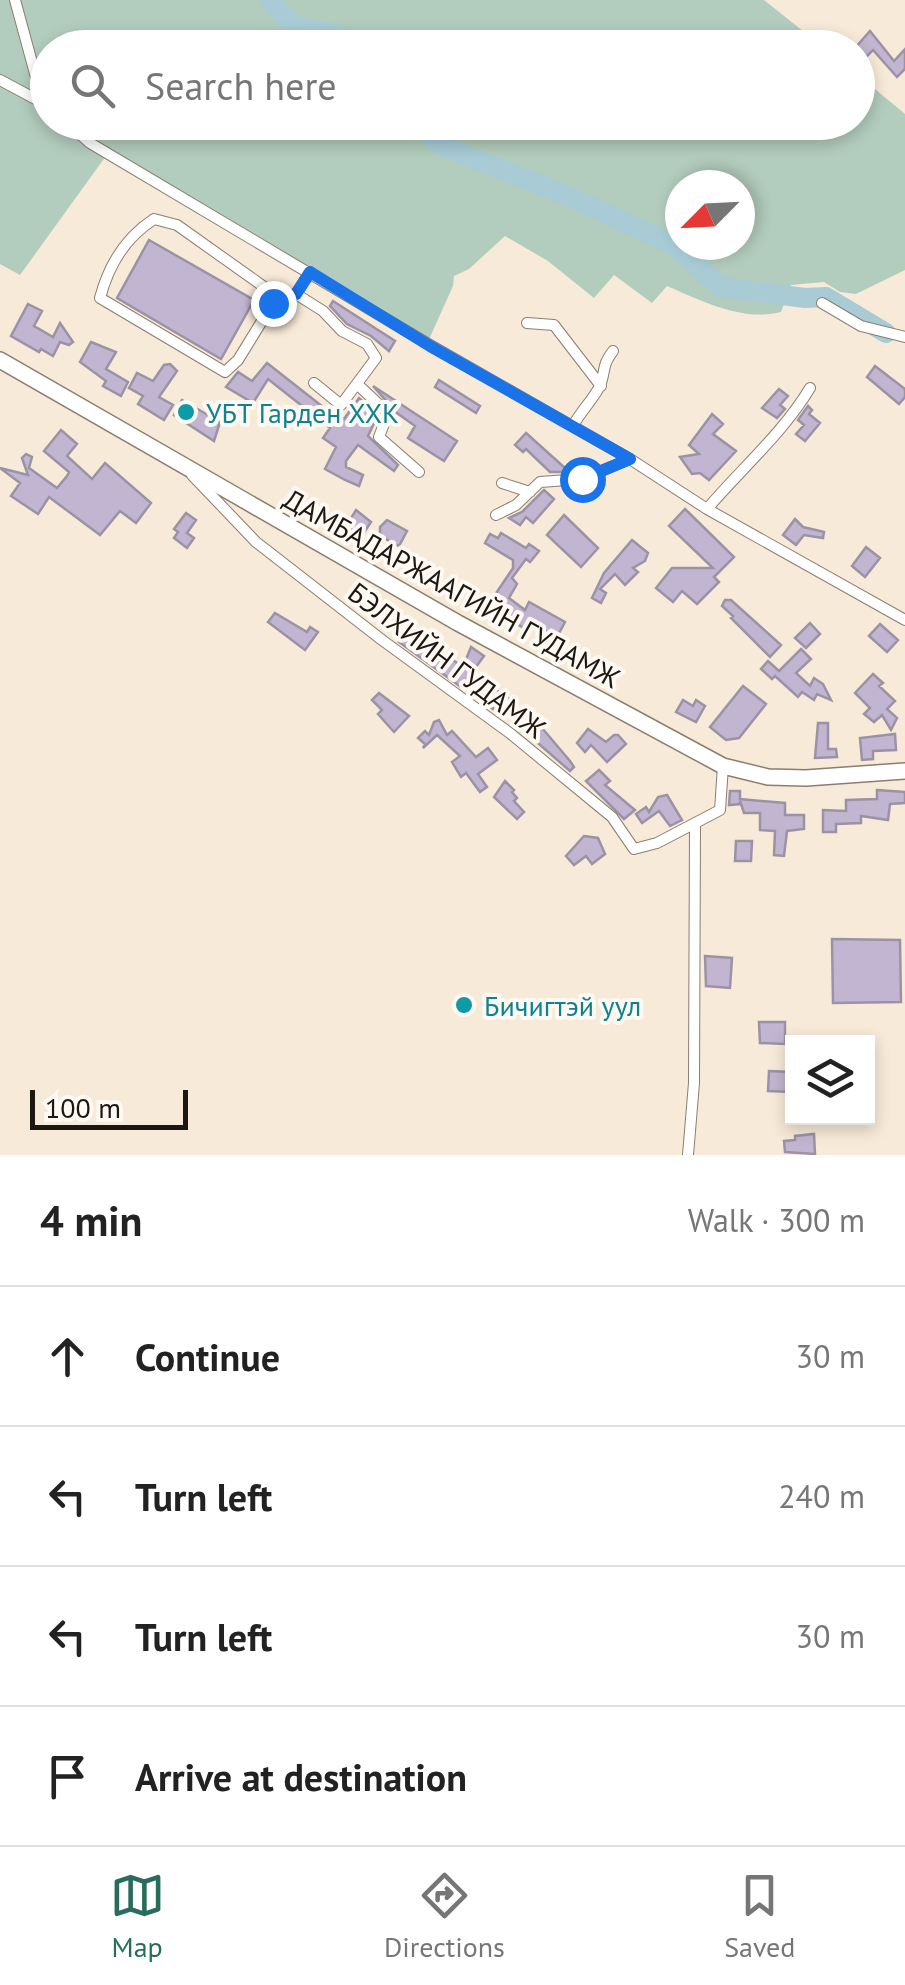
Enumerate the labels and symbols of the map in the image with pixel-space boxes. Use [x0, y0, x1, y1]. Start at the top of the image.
north arrow [665, 170, 755, 260]
route end [251, 281, 297, 327]
place label: УБТ Гарден ХХК [206, 394, 399, 431]
marker: УБТ Гарден ХХК [175, 401, 197, 423]
route start [560, 457, 606, 503]
street label: ДАМБАДАРЖААГИЙН ГУДАМЖ [277, 480, 627, 696]
street label: БЭЛХИЙН ГУДАМЖ [341, 574, 553, 747]
place label: Бичигтэй уул [484, 987, 641, 1024]
marker: Бичигтэй уул [453, 994, 475, 1016]
scale bar [30, 1085, 188, 1130]

